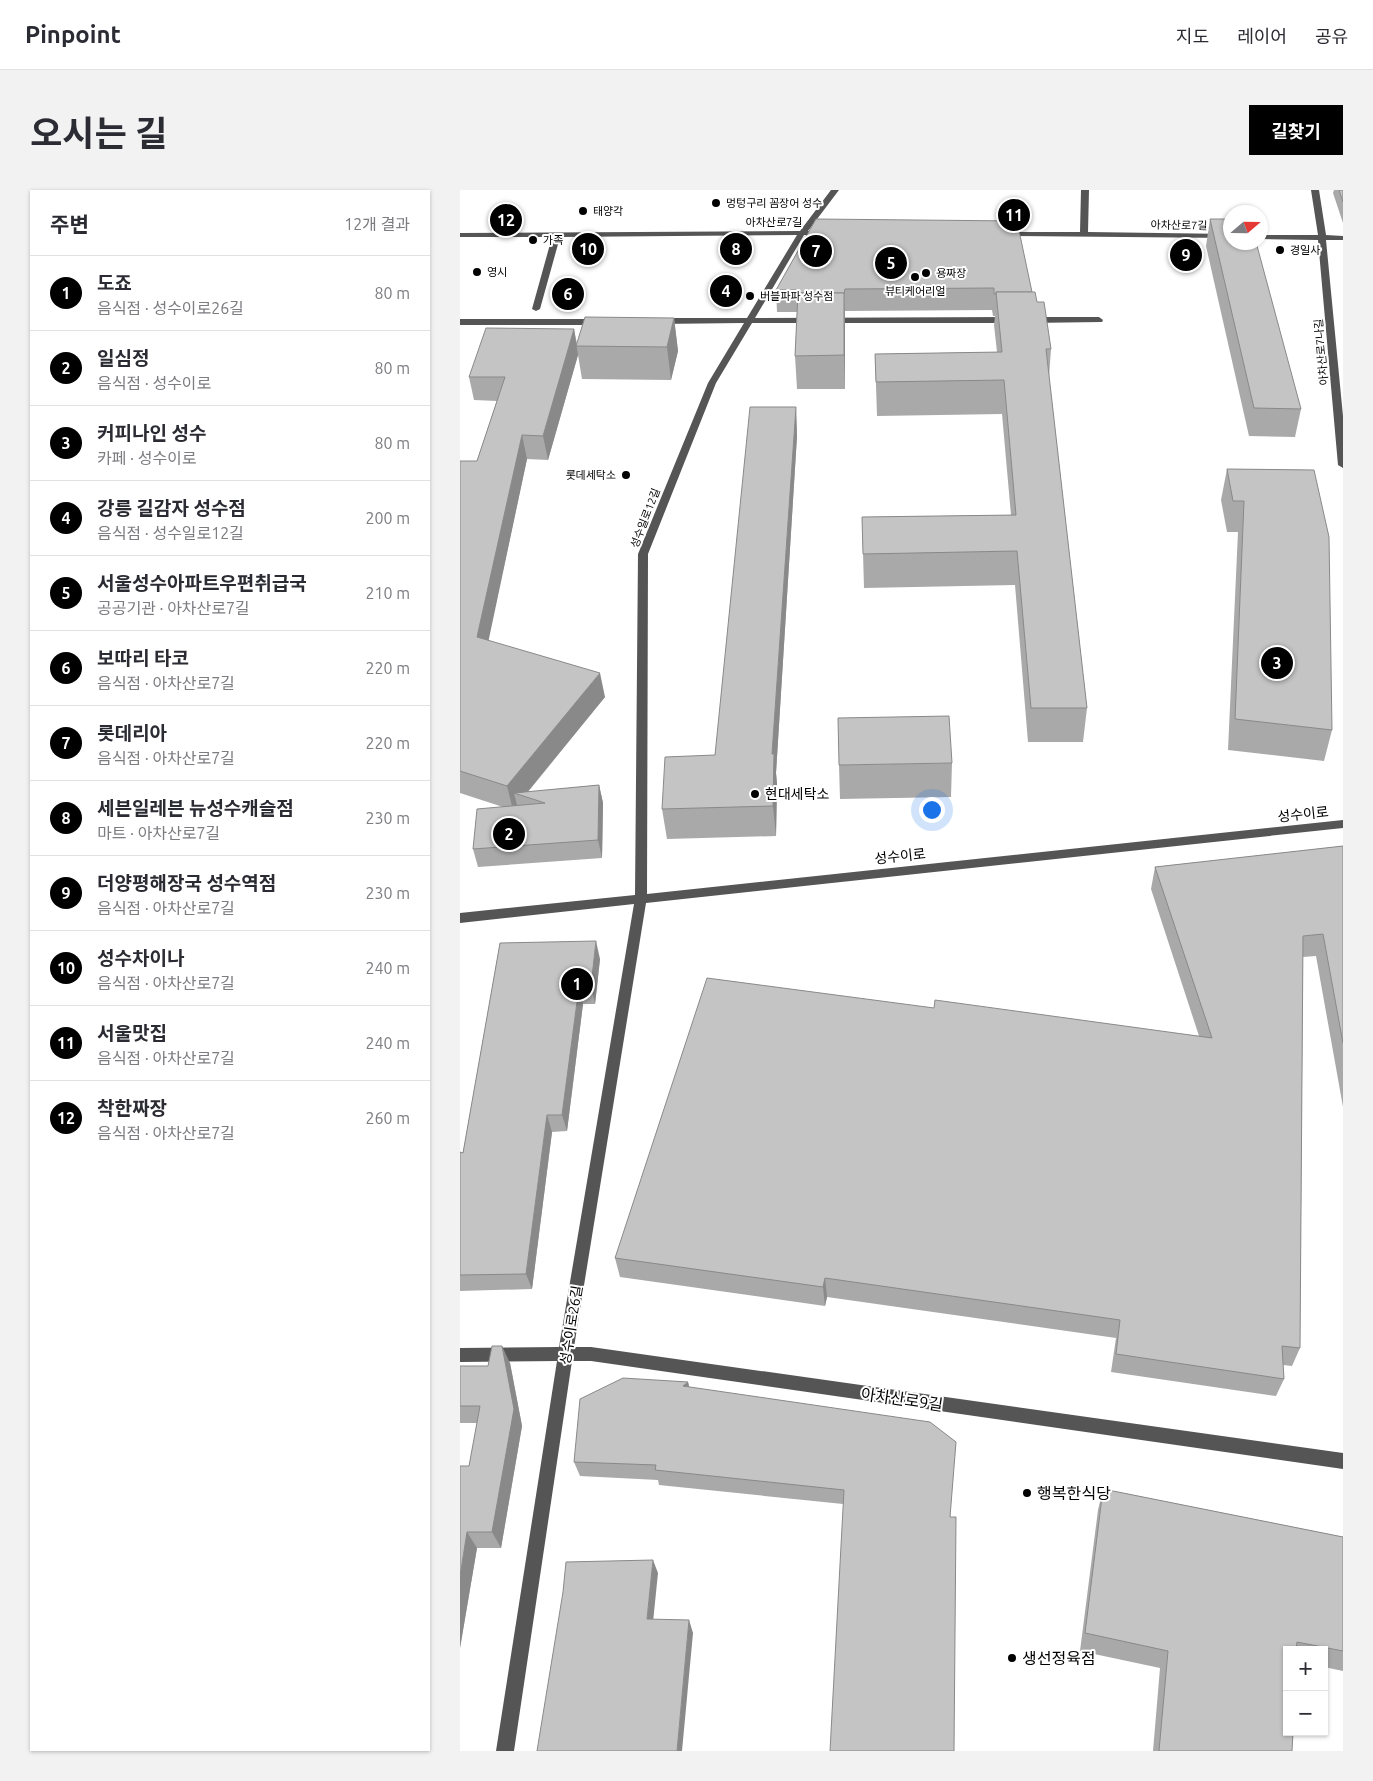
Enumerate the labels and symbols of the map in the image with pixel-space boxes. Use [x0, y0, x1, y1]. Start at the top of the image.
pin: 11 [998, 196, 1030, 234]
marker: 멍텅구리 꼼장어 성수 [710, 197, 722, 209]
place label: 멍텅구리 꼼장어 성수 [726, 197, 822, 209]
pin: 12 [490, 201, 522, 239]
marker: 태양각 [577, 205, 589, 217]
place label: 태양각 [593, 205, 623, 217]
north arrow [1223, 205, 1268, 250]
street label: 아차산로7길 [746, 216, 802, 228]
street label: 아차산로7길 [1150, 219, 1208, 231]
pin: 10 [572, 230, 604, 268]
pin: 8 [720, 230, 752, 268]
pin: 7 [800, 232, 832, 270]
marker: 가족 [527, 234, 539, 246]
place label: 가족 [543, 234, 563, 246]
pin: 9 [1170, 236, 1202, 274]
pin: 5 [875, 244, 907, 282]
marker: 경일사 [1274, 244, 1286, 256]
place label: 경일사 [1290, 244, 1320, 256]
marker: 영시 [471, 266, 483, 278]
place label: 영시 [487, 266, 507, 278]
marker: 용짜장 [920, 267, 932, 279]
place label: 용짜장 [936, 267, 966, 279]
marker: 뷰티케어리얼 [909, 271, 921, 283]
pin: 4 [710, 272, 742, 310]
pin: 6 [552, 275, 584, 313]
place label: 뷰티케어리얼 [885, 285, 945, 297]
marker: 버블파파 성수점 [744, 290, 756, 302]
place label: 버블파파 성수점 [760, 290, 833, 302]
street label: 아차산로7나길 [1312, 318, 1330, 386]
place label: 롯데세탁소 [565, 469, 616, 481]
marker: 롯데세탁소 [620, 469, 632, 481]
street label: 성수일로12길 [628, 486, 662, 550]
pin: 3 [1261, 644, 1293, 682]
place label: 현대세탁소 [765, 786, 830, 802]
marker: 현대세탁소 [749, 788, 761, 800]
your location [919, 797, 945, 823]
street label: 성수이로 [1277, 803, 1330, 825]
pin: 2 [493, 815, 525, 853]
street label: 성수이로 [874, 845, 927, 867]
pin: 1 [561, 965, 593, 1003]
street label: 성수이로26길 [557, 1284, 585, 1366]
street label: 아차산로9길 [860, 1384, 944, 1414]
place label: 행복한식당 [1037, 1484, 1111, 1502]
marker: 행복한식당 [1021, 1487, 1033, 1499]
place label: 생선정육점 [1022, 1649, 1096, 1667]
marker: 생선정육점 [1006, 1652, 1018, 1664]

